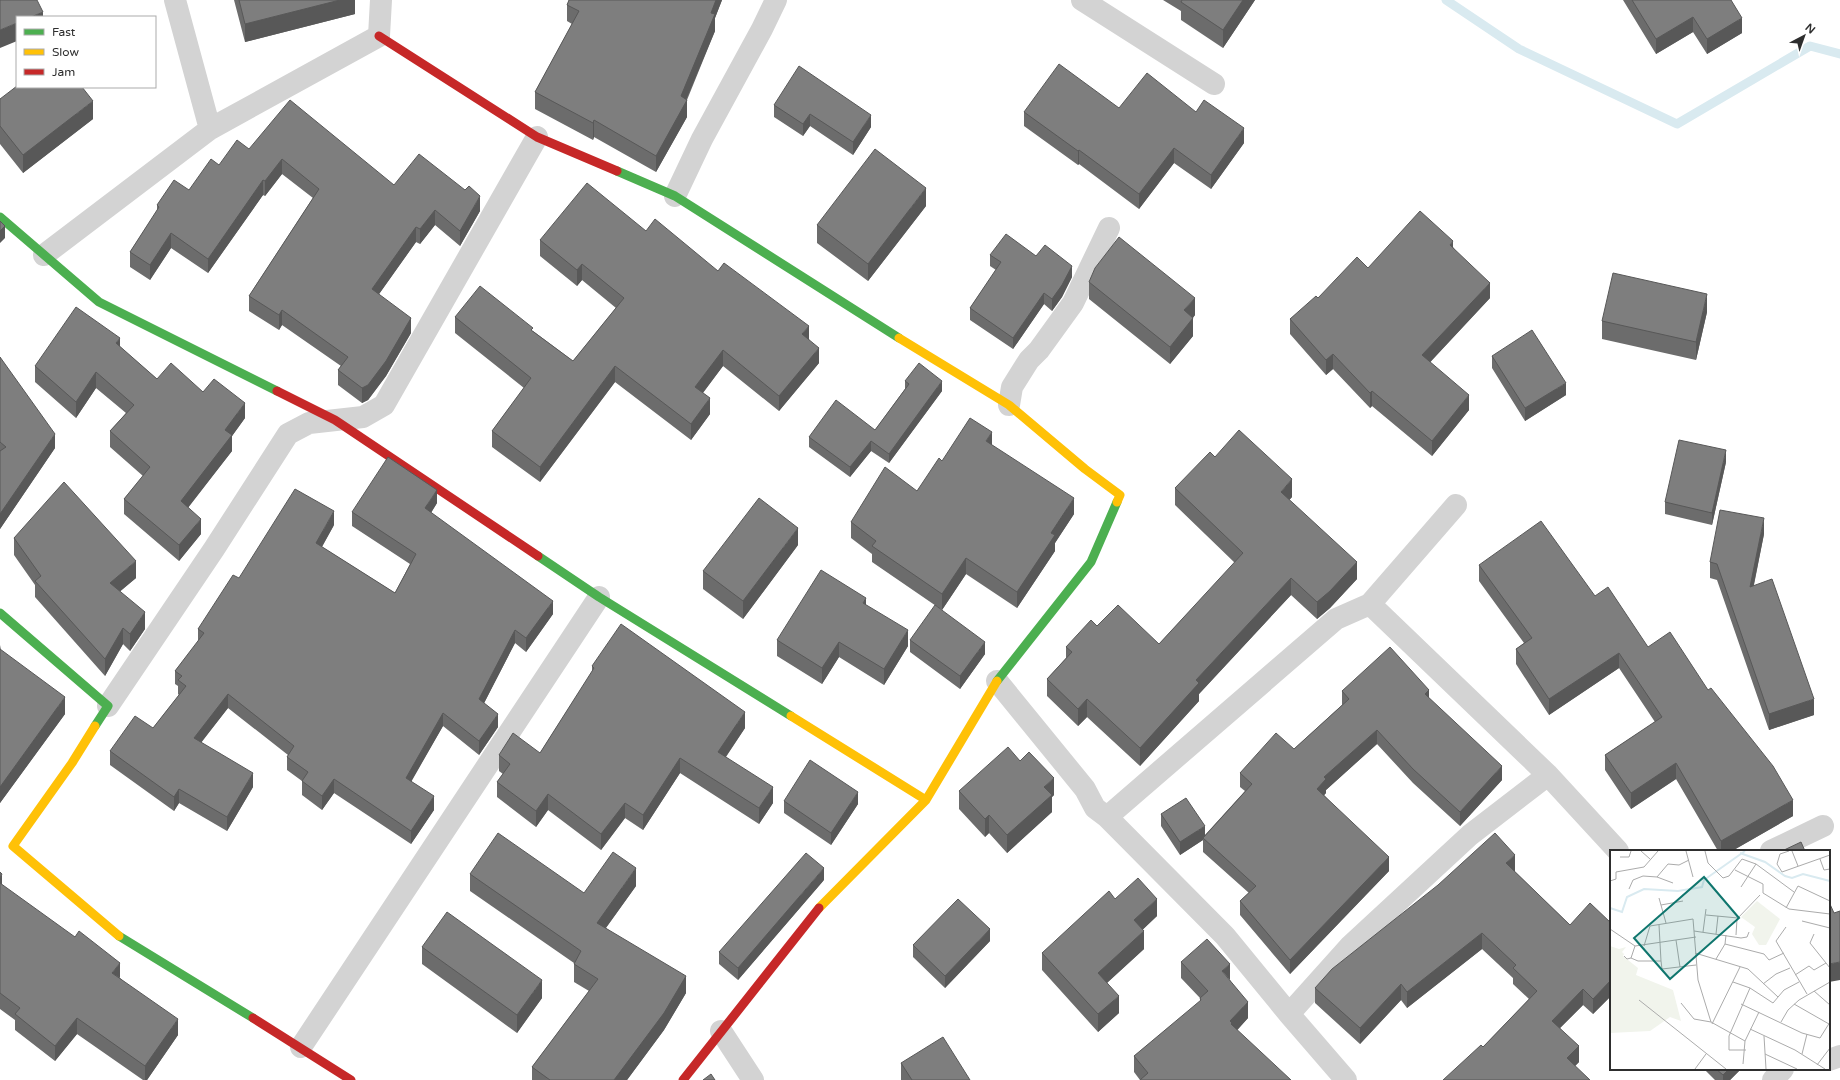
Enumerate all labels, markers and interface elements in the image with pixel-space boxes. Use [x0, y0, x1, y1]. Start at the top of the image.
legend [16, 16, 156, 88]
north arrow [1784, 16, 1824, 56]
text: N [1803, 21, 1818, 37]
text: Fast [52, 25, 76, 39]
text: Slow [52, 45, 79, 59]
text: Jam [52, 65, 75, 79]
inset map [1610, 850, 1830, 1070]

